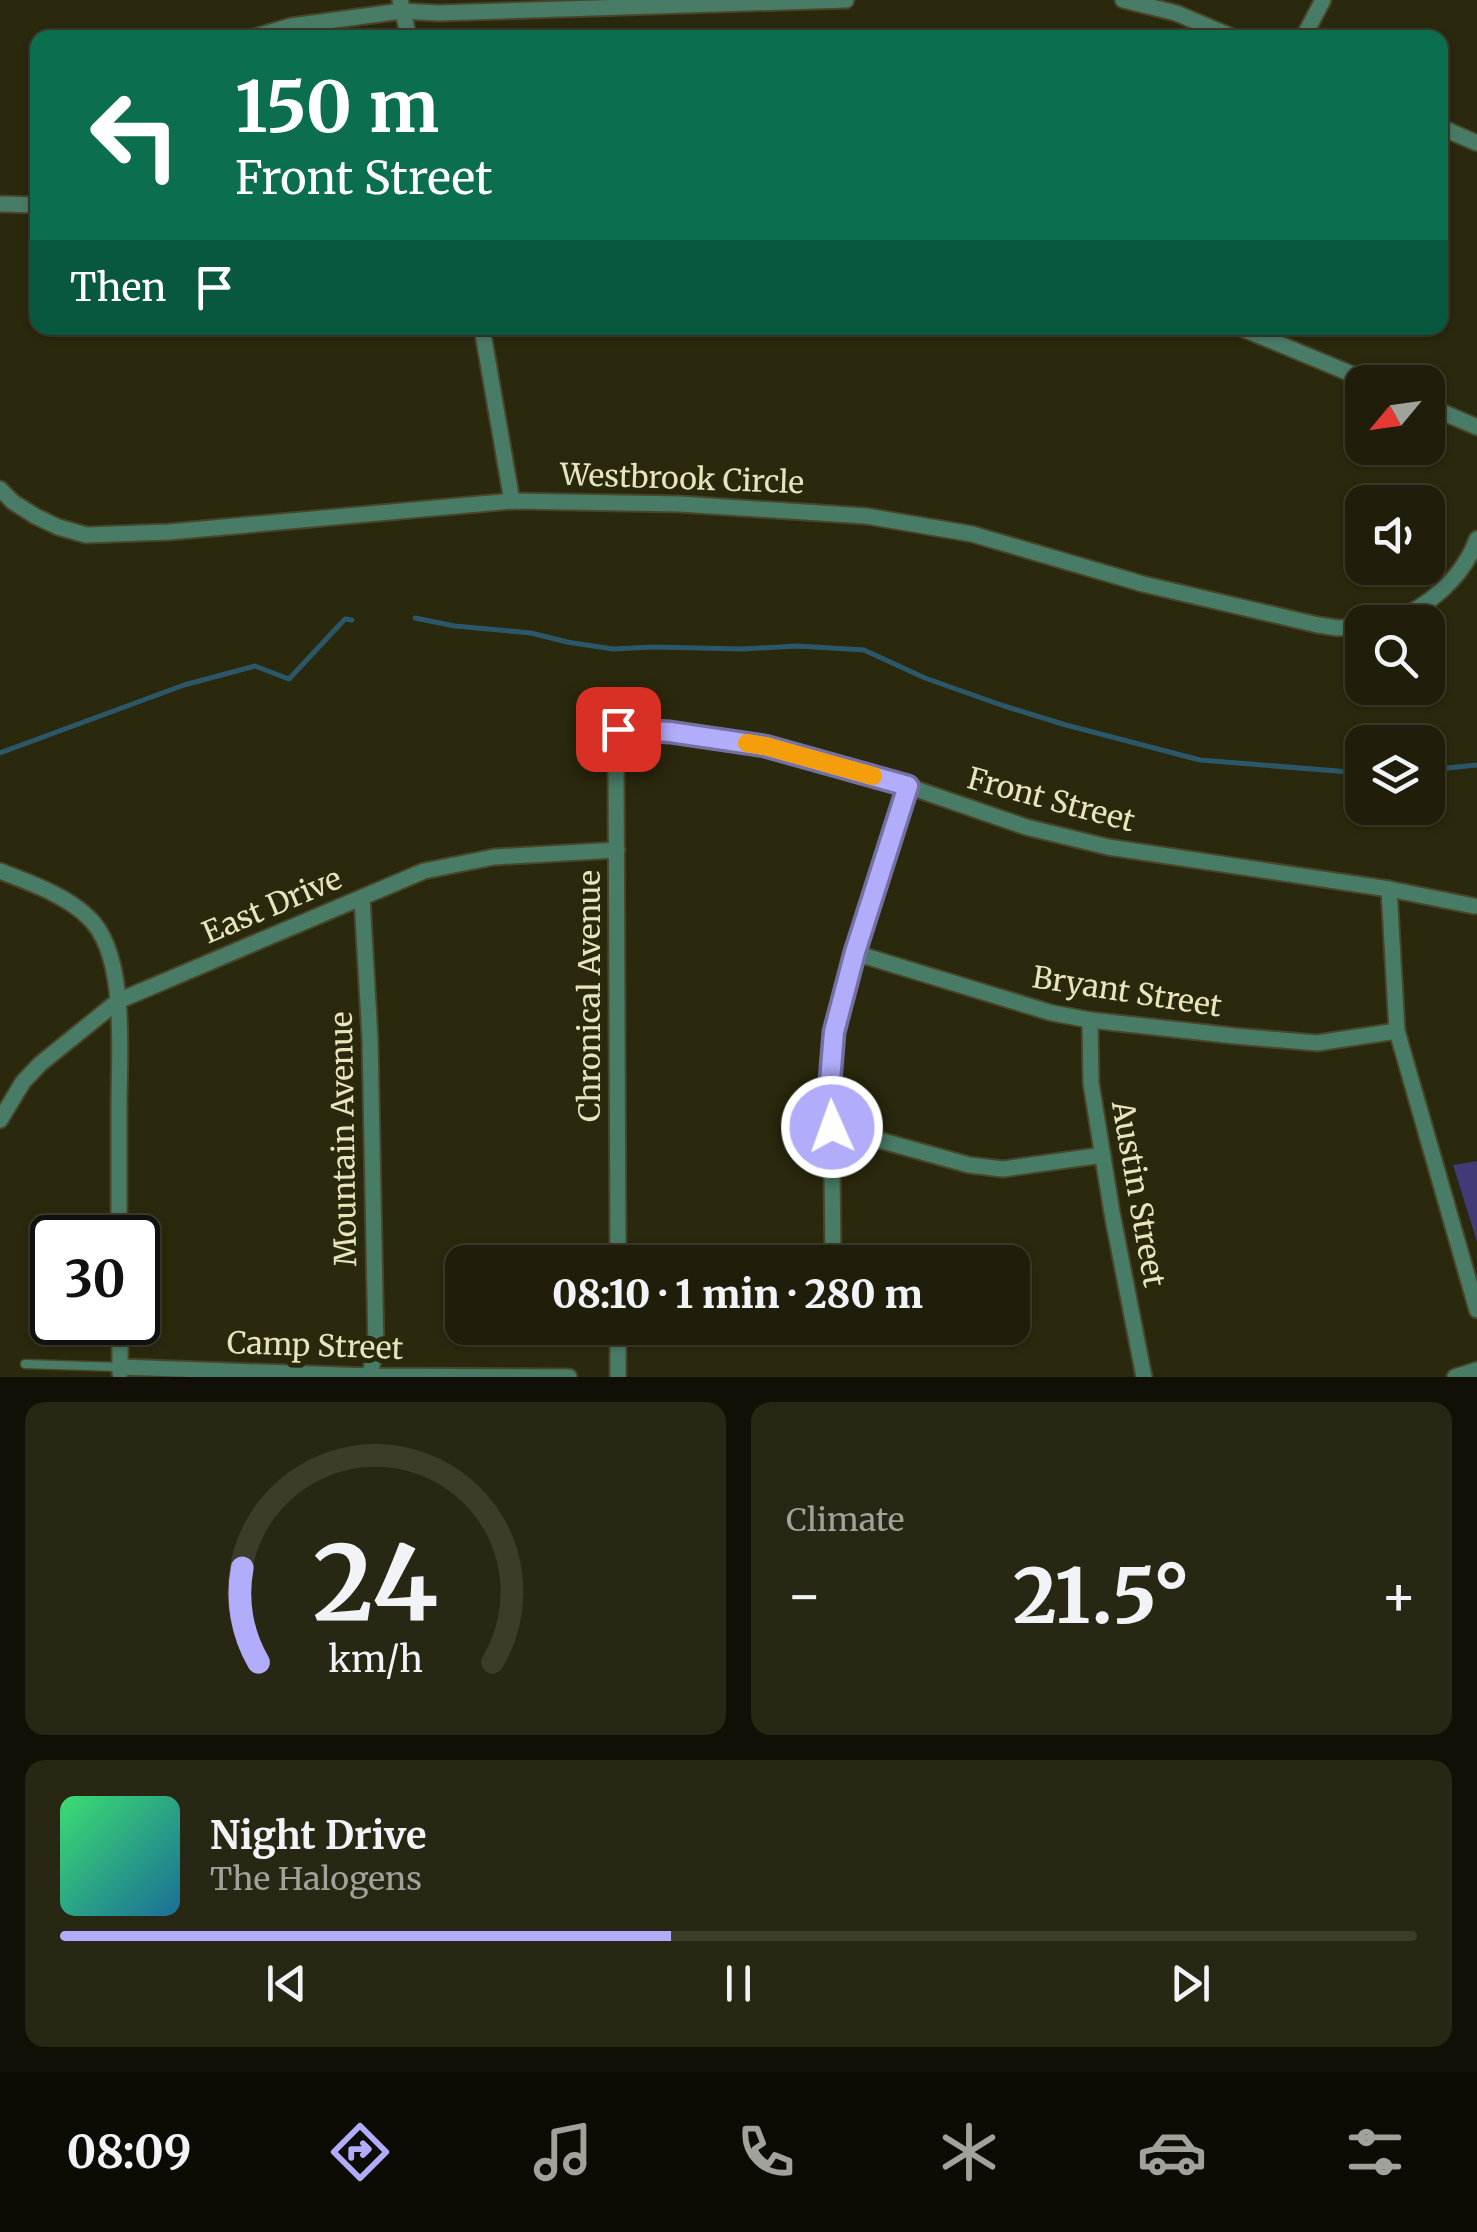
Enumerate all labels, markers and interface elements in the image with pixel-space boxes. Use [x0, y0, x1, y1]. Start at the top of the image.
text: 150 m [235, 63, 439, 151]
icon: left [70, 70, 200, 200]
text: Front Street [235, 150, 493, 206]
icon: arrive [187, 260, 242, 315]
text: Then [70, 264, 167, 311]
north arrow [1345, 365, 1445, 465]
map controls [1345, 365, 1445, 825]
street label: Westbrook Circle [558, 455, 805, 501]
button: sound [1345, 485, 1445, 585]
button: search [1345, 605, 1445, 705]
pin [576, 687, 661, 772]
icon: arrive [591, 702, 646, 757]
button: layers [1345, 725, 1445, 825]
street label: Front Street [963, 758, 1139, 840]
street label: East Drive [196, 859, 347, 951]
street label: Chronical Avenue [570, 870, 608, 1122]
street label: Bryant Street [1030, 957, 1225, 1025]
street label: Mountain Avenue [322, 1011, 364, 1267]
position arrow [780, 1075, 884, 1179]
street label: Austin Street [1104, 1097, 1174, 1290]
speed limit sign: 30 [30, 1215, 160, 1345]
text: 08:10 · 1 min · 280 m [552, 1271, 923, 1318]
street label: Camp Street [226, 1323, 404, 1367]
text: Climate [786, 1500, 904, 1540]
text: 24 [313, 1518, 438, 1648]
text: 21.5° [1013, 1549, 1190, 1643]
text: − [786, 1561, 823, 1630]
text: + [1380, 1561, 1417, 1630]
text: km/h [328, 1637, 423, 1682]
text: Night Drive [210, 1812, 427, 1859]
text: The Halogens [210, 1859, 422, 1899]
icon: previous [259, 1956, 314, 2011]
icon: pause [711, 1956, 766, 2011]
icon: next [1163, 1956, 1218, 2011]
icon: directions [325, 2117, 395, 2187]
icon: music [528, 2117, 598, 2187]
icon: phone [731, 2117, 801, 2187]
icon: climate [934, 2117, 1004, 2187]
icon: car [1137, 2117, 1207, 2187]
icon: filters [1340, 2117, 1410, 2187]
text: 08:09 [67, 2124, 191, 2180]

